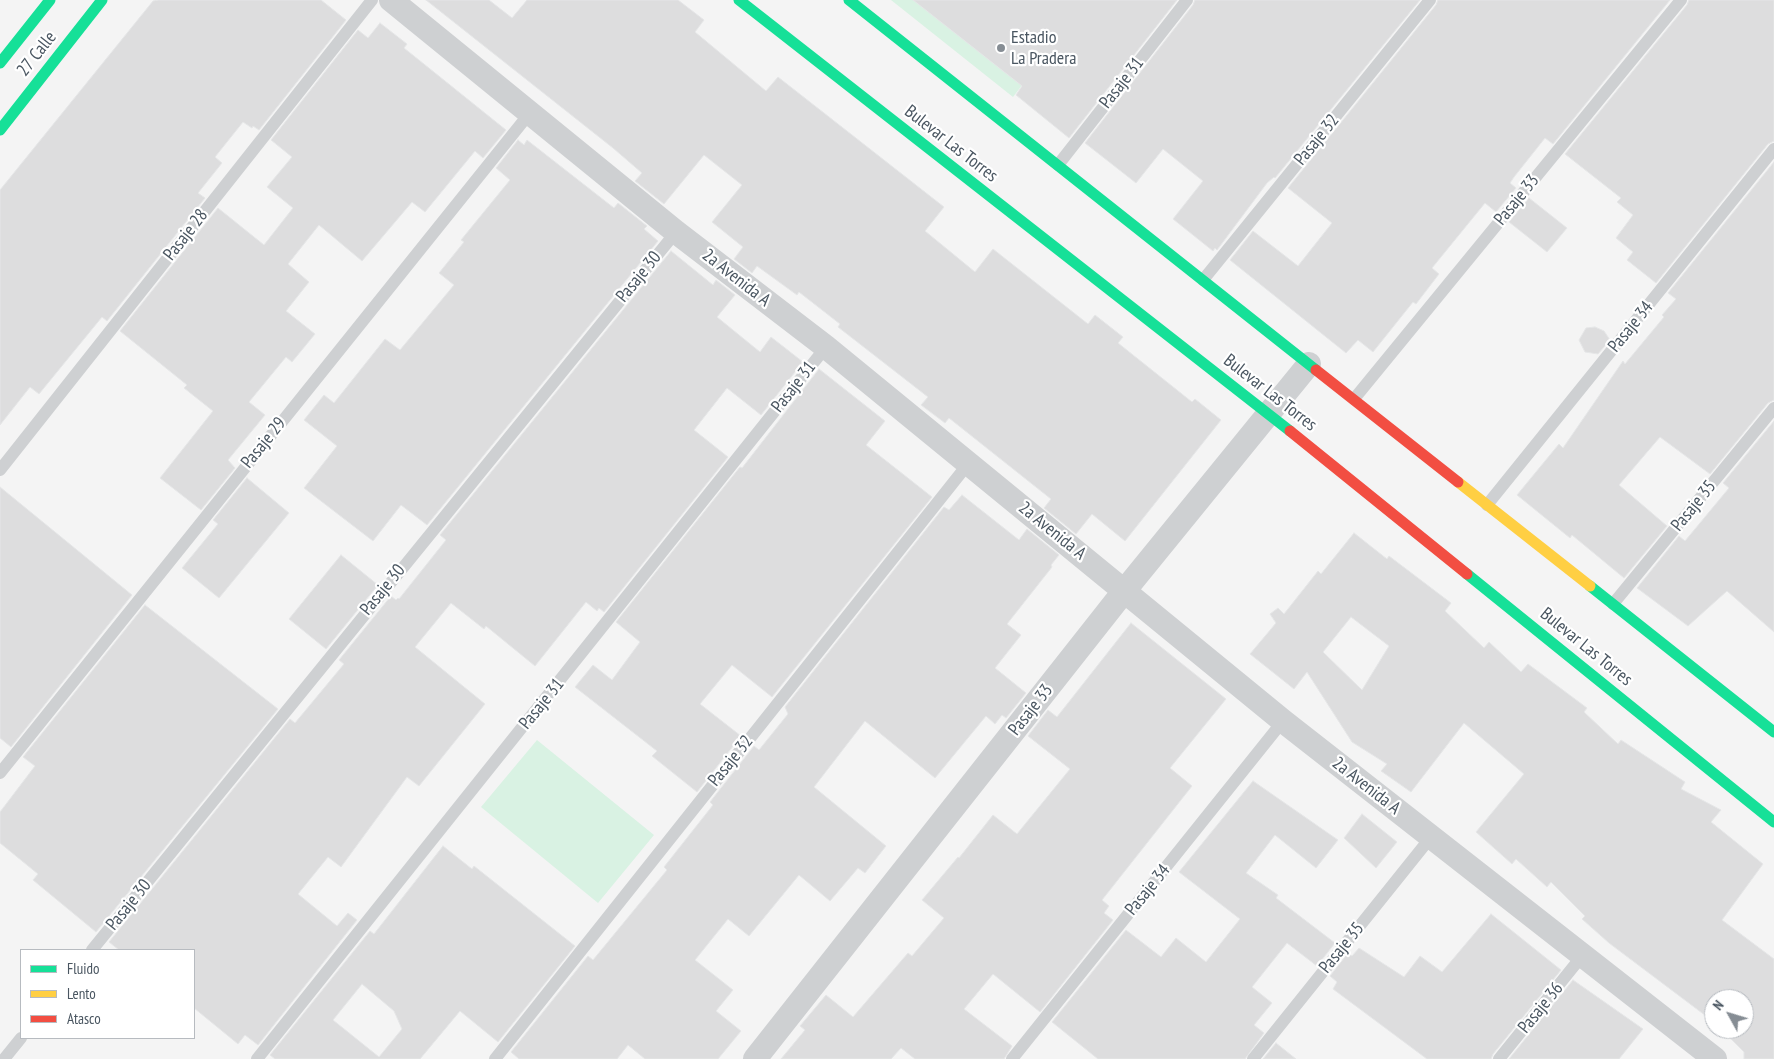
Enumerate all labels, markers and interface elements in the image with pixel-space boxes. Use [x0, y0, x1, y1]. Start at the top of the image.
street label: 27 Calle [13, 27, 61, 81]
place label: Estadio La Pradera [1011, 27, 1076, 70]
marker: Estadio La Pradera [995, 42, 1007, 54]
street label: Pasaje 31 [1095, 53, 1149, 113]
street label: Bulevar Las Torres [900, 101, 1002, 187]
street label: Pasaje 32 [1290, 110, 1344, 170]
street label: Pasaje 33 [1490, 170, 1544, 230]
street label: Pasaje 28 [159, 205, 213, 265]
street label: 2a Avenida A [698, 245, 774, 311]
street label: Pasaje 30 [612, 247, 666, 307]
street label: Pasaje 34 [1604, 297, 1658, 357]
street label: Bulevar Las Torres [1219, 350, 1321, 436]
street label: Pasaje 31 [767, 357, 821, 417]
street label: Pasaje 29 [237, 413, 291, 473]
street label: Pasaje 35 [1667, 476, 1721, 536]
street label: 2a Avenida A [1014, 497, 1090, 565]
street label: Pasaje 30 [356, 560, 410, 620]
street label: Bulevar Las Torres [1536, 603, 1636, 691]
street label: Pasaje 31 [515, 674, 569, 734]
street label: Pasaje 33 [1004, 680, 1058, 740]
street label: Pasaje 32 [704, 731, 758, 791]
street label: 2a Avenida A [1328, 753, 1404, 819]
street label: Pasaje 34 [1121, 860, 1175, 920]
street label: Pasaje 30 [102, 875, 156, 935]
street label: Pasaje 35 [1315, 918, 1369, 978]
legend [20, 949, 195, 1039]
text: Fluido [67, 959, 99, 978]
street label: Pasaje 36 [1514, 978, 1568, 1038]
text: Lento [67, 984, 96, 1003]
north arrow [1704, 989, 1754, 1039]
text: N [1709, 997, 1727, 1014]
text: Atasco [67, 1009, 101, 1028]

